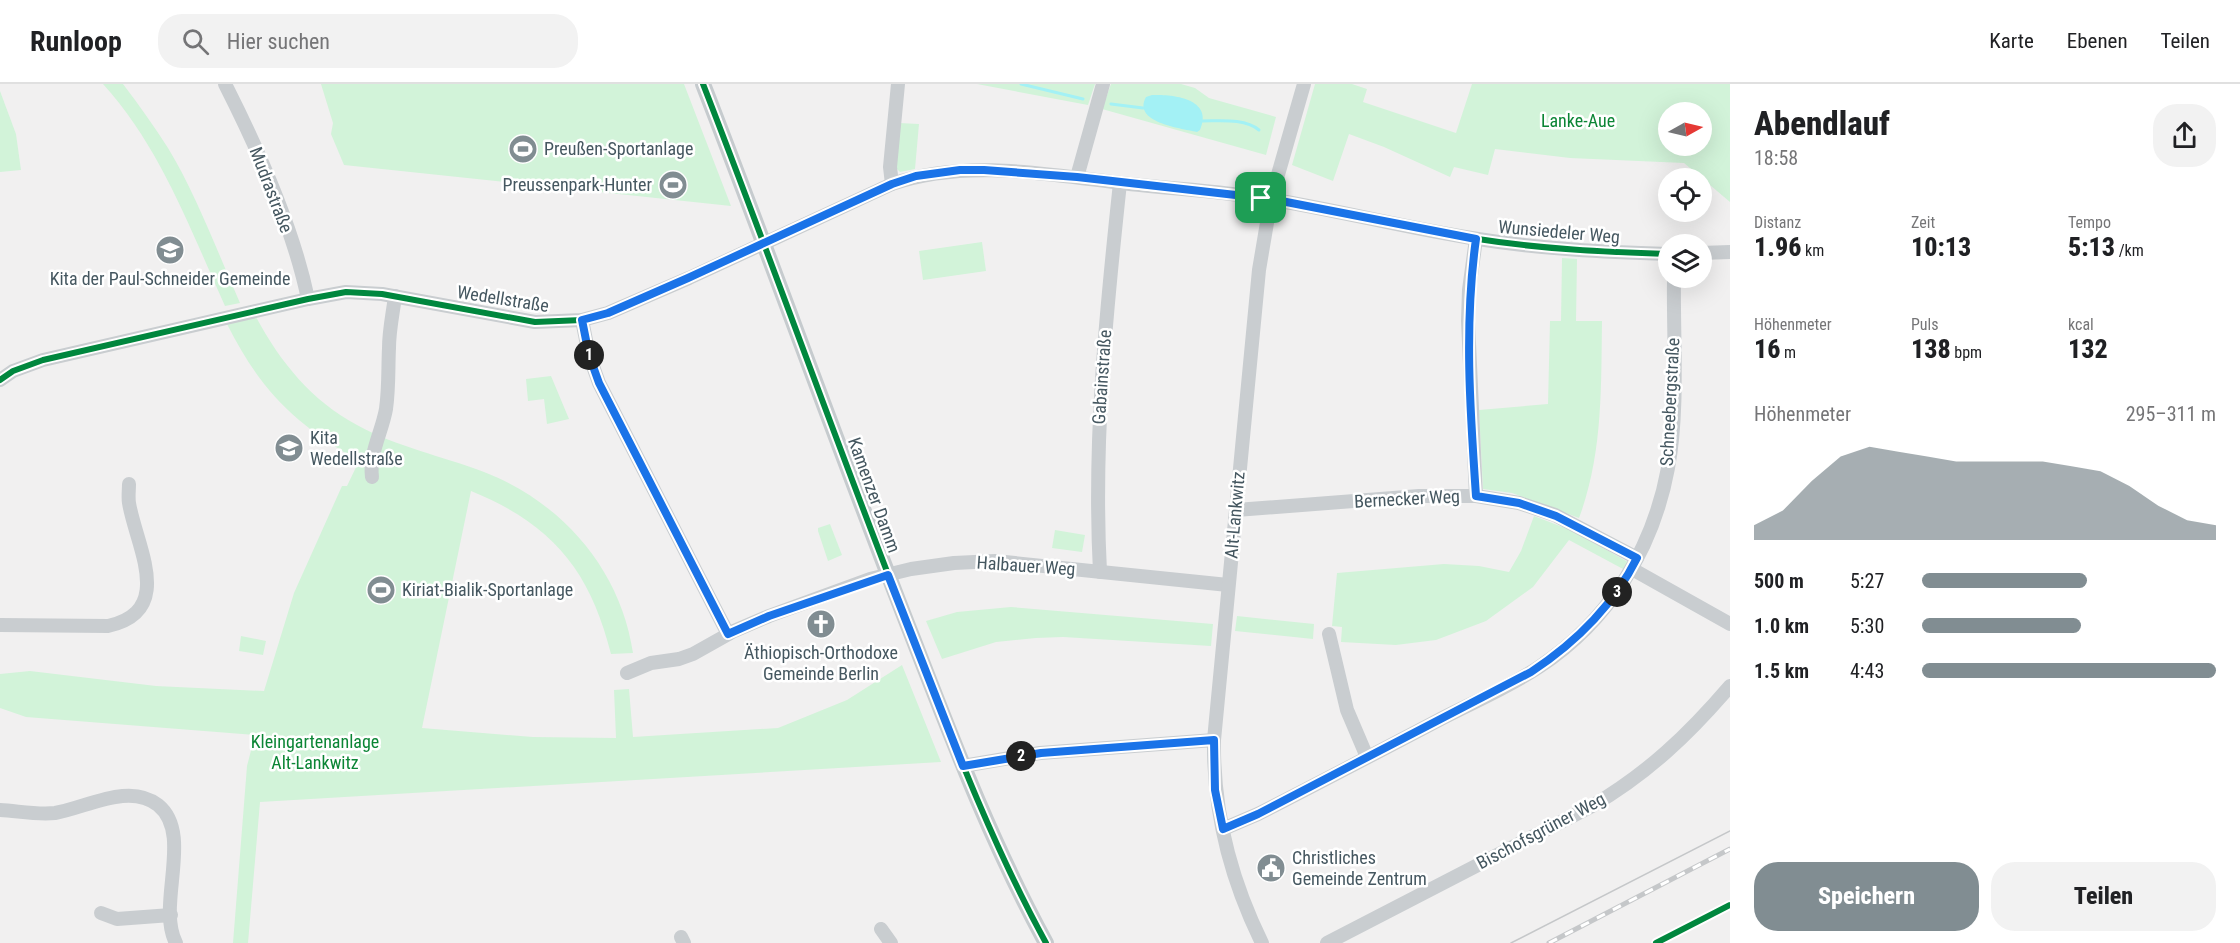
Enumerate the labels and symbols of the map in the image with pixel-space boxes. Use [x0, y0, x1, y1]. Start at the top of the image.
north arrow [1658, 102, 1712, 156]
park label: Lanke-Aue [1541, 110, 1615, 131]
sports icon: Preußen-Sportanlage [507, 133, 539, 165]
place label: Preußen-Sportanlage [544, 138, 693, 159]
street label: Mudrastraße [246, 144, 297, 236]
sports icon: Preussenpark-Hunter [657, 169, 689, 201]
pin [1235, 172, 1286, 223]
place label: Preussenpark-Hunter [503, 174, 653, 195]
street label: Wunsiedeler Weg [1497, 216, 1621, 247]
school or university icon: Kita der Paul-Schneider Gemeinde [154, 234, 186, 266]
place label: Kita der Paul-Schneider Gemeinde [50, 268, 290, 289]
street label: Wedellstraße [456, 281, 550, 316]
street label: Gabainstraße [1088, 329, 1115, 425]
street label: Schneebergstraße [1656, 337, 1683, 467]
pin: 1 [574, 340, 604, 370]
place label: Kita Wedellstraße [310, 427, 403, 469]
school or university icon: Kita Wedellstraße [273, 432, 305, 464]
street label: Kamenzer Damm [844, 434, 905, 555]
street label: Alt-Lankwitz [1220, 470, 1249, 559]
street label: Bernecker Weg [1354, 485, 1460, 512]
street label: Halbauer Weg [976, 552, 1076, 579]
sports icon: Kiriat-Bialik-Sportanlage [365, 574, 397, 606]
pin: 3 [1602, 577, 1632, 607]
place label: Kiriat-Bialik-Sportanlage [402, 579, 573, 600]
church icon: Äthiopisch-Orthodoxe Gemeinde Berlin [805, 608, 837, 640]
place label: Äthiopisch-Orthodoxe Gemeinde Berlin [744, 642, 898, 684]
park label: Kleingartenanlage Alt-Lankwitz [251, 731, 379, 773]
pin: 2 [1006, 741, 1036, 771]
street label: Bischofsgrüner Weg [1473, 788, 1609, 873]
place label: Christliches Gemeinde Zentrum [1292, 847, 1427, 889]
public building icon: Christliches Gemeinde Zentrum [1255, 852, 1287, 884]

